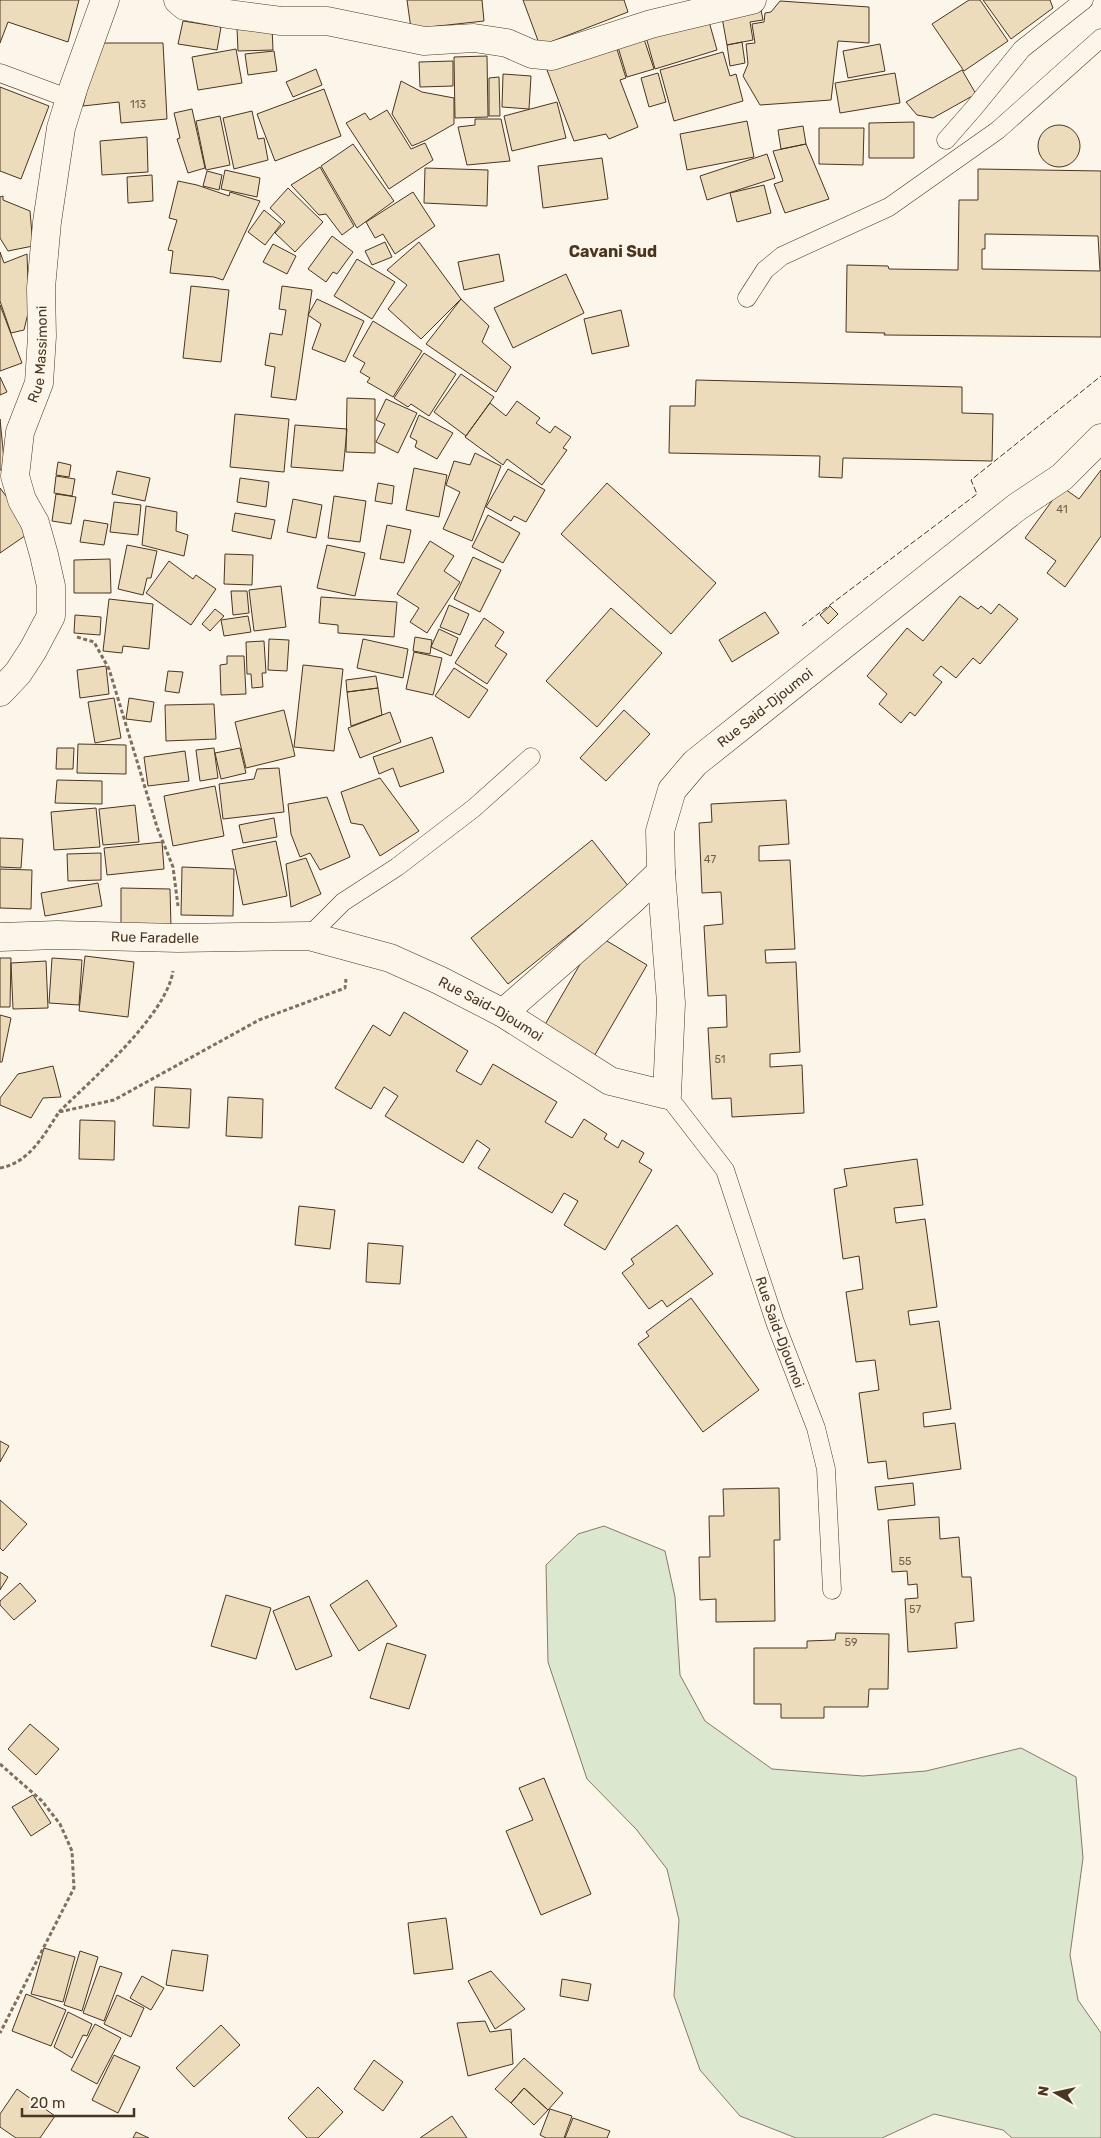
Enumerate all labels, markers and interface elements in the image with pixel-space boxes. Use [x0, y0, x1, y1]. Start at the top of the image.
house number: 113 [130, 98, 146, 111]
district label: Cavani Sud [569, 242, 657, 261]
street label: Rue Massimoni [24, 305, 51, 405]
house number: 41 [1056, 503, 1068, 516]
street label: Rue Said-Djoumoi [714, 664, 816, 751]
house number: 47 [704, 853, 716, 866]
street label: Rue Faradelle [111, 928, 199, 947]
street label: Rue Said-Djoumoi [436, 973, 546, 1045]
house number: 51 [714, 1053, 726, 1066]
street label: Rue Said-Djoumoi [752, 1274, 808, 1390]
house number: 55 [898, 1555, 912, 1568]
house number: 57 [909, 1603, 921, 1616]
house number: 59 [844, 1636, 858, 1649]
north arrow [1031, 2068, 1081, 2118]
text: N [1034, 2085, 1053, 2097]
scale bar [22, 2086, 135, 2118]
text: 20 m [30, 2094, 65, 2112]

